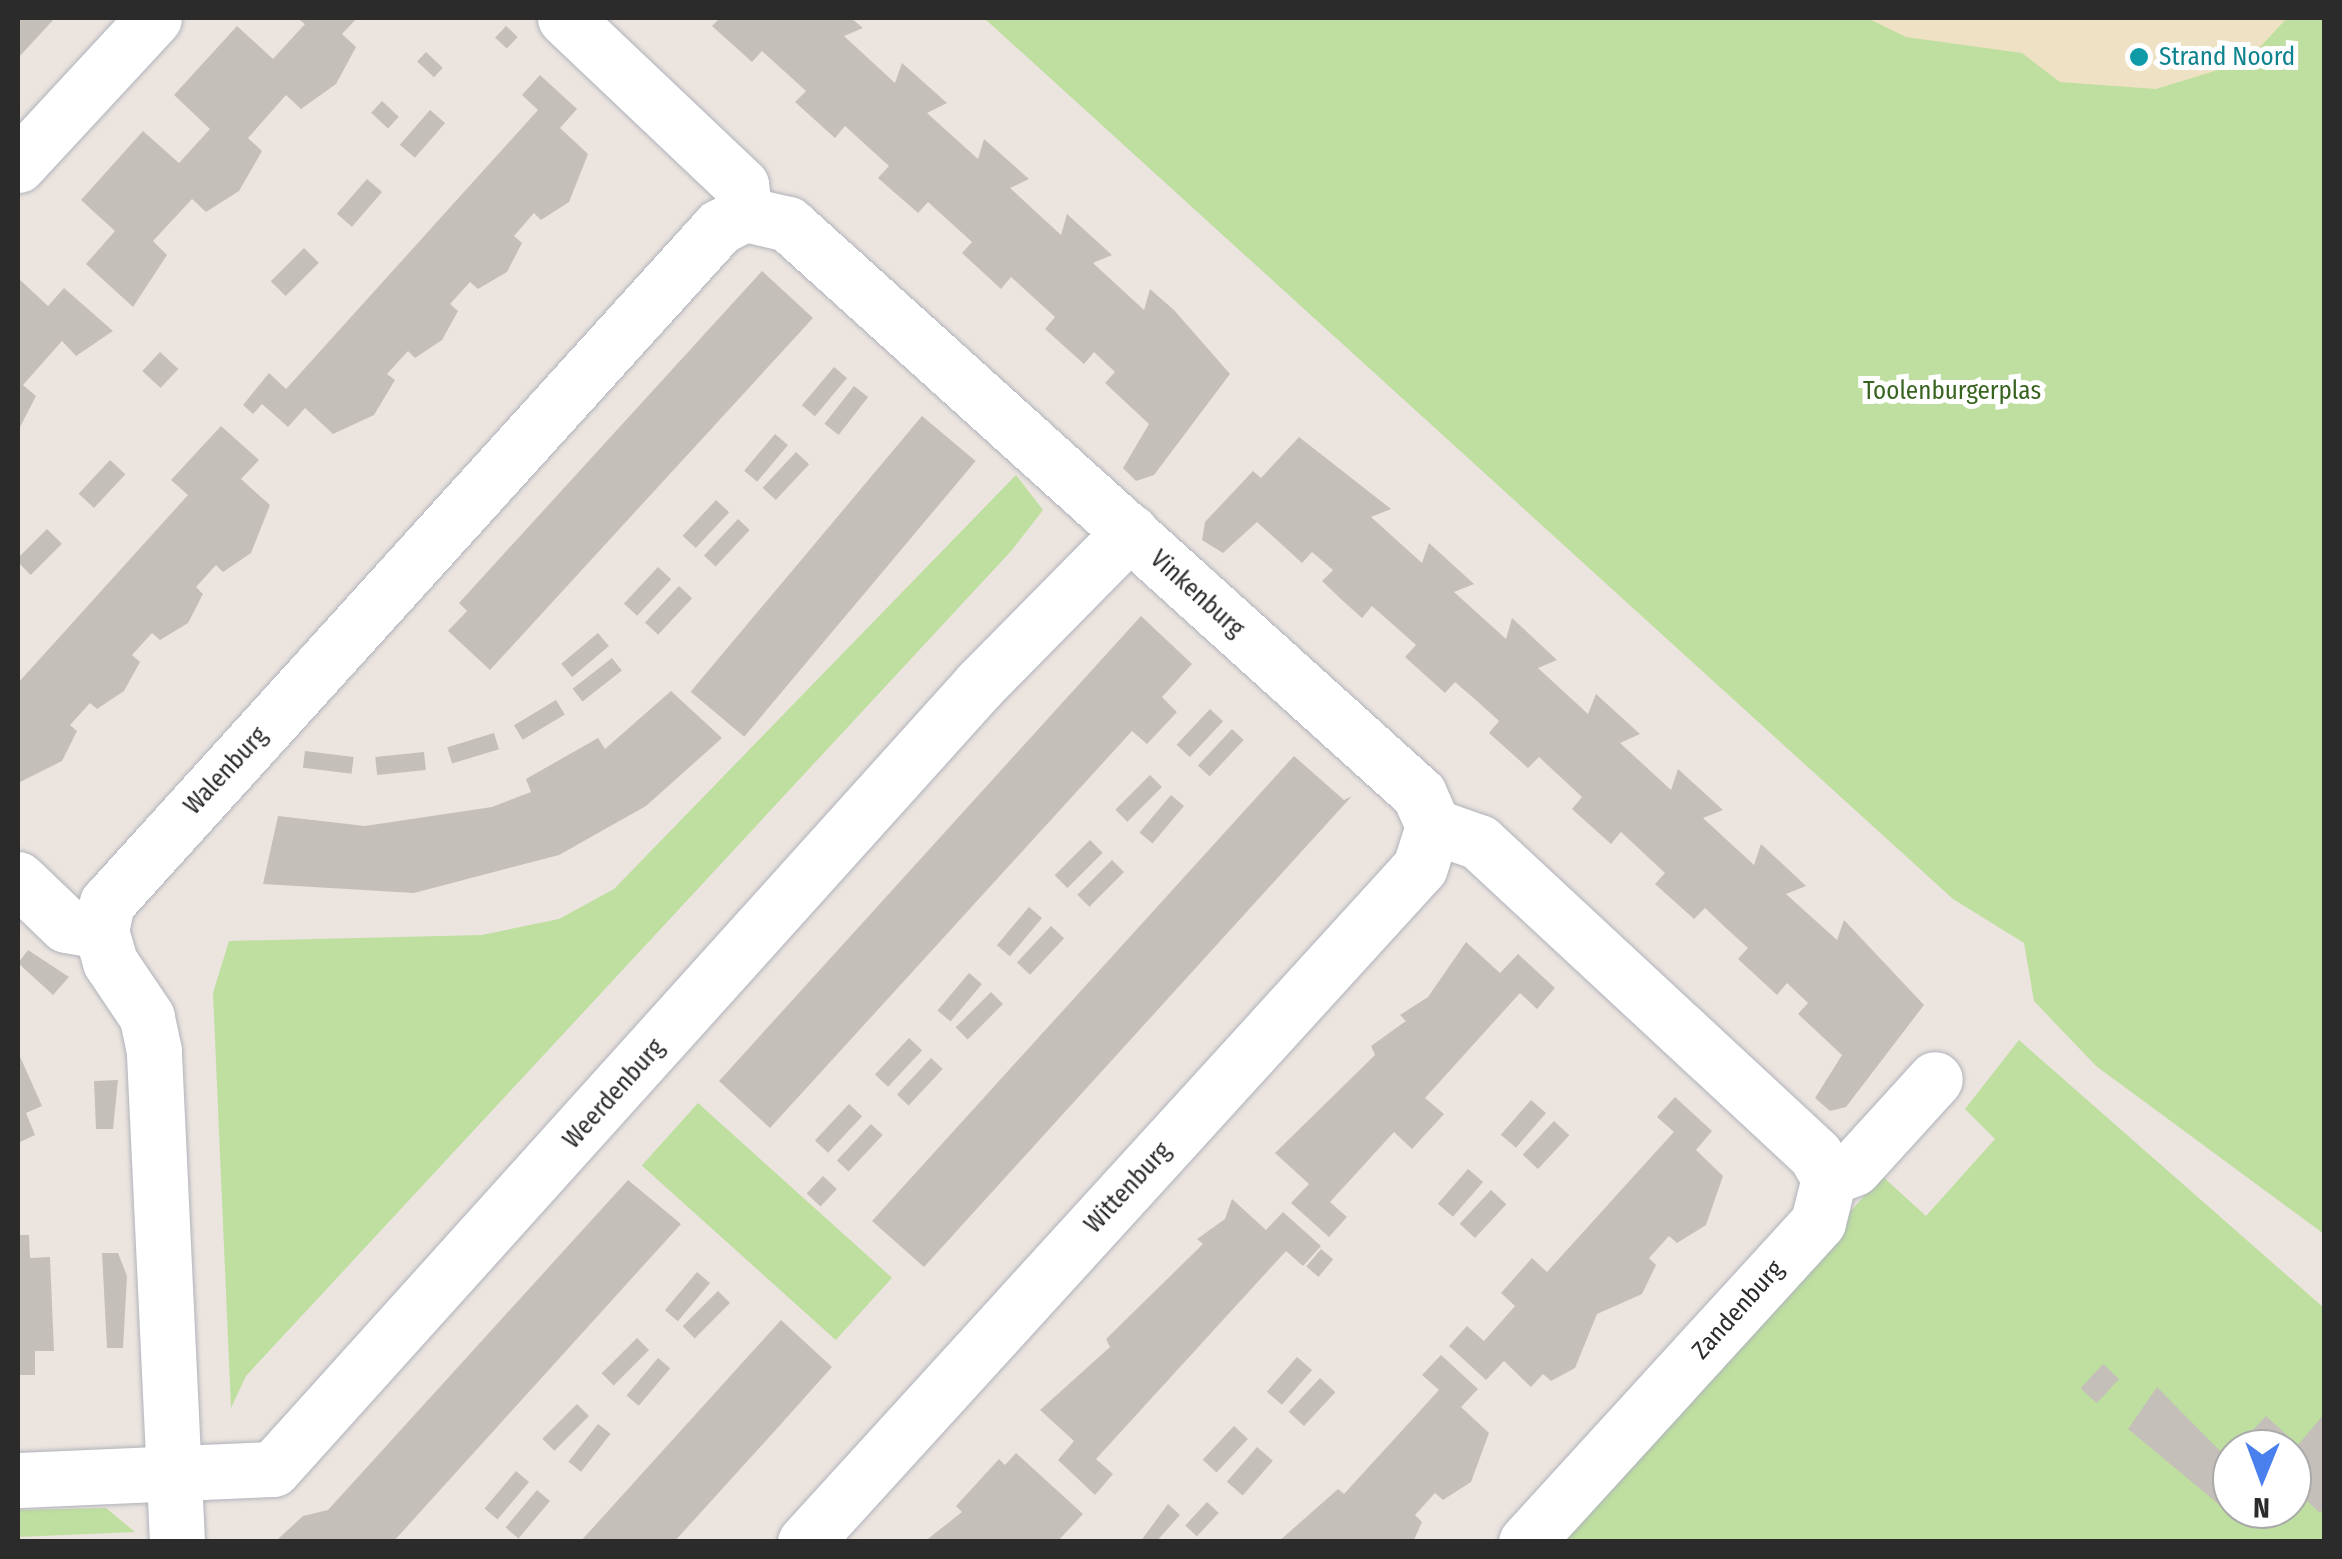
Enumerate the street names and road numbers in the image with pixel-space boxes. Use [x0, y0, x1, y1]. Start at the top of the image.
street label: Vinkenburg [1144, 544, 1250, 644]
street label: Walenburg [178, 721, 274, 821]
street label: Weerdenburg [557, 1033, 671, 1155]
street label: Wittenburg [1078, 1136, 1178, 1240]
street label: Zandenburg [1686, 1255, 1790, 1365]

